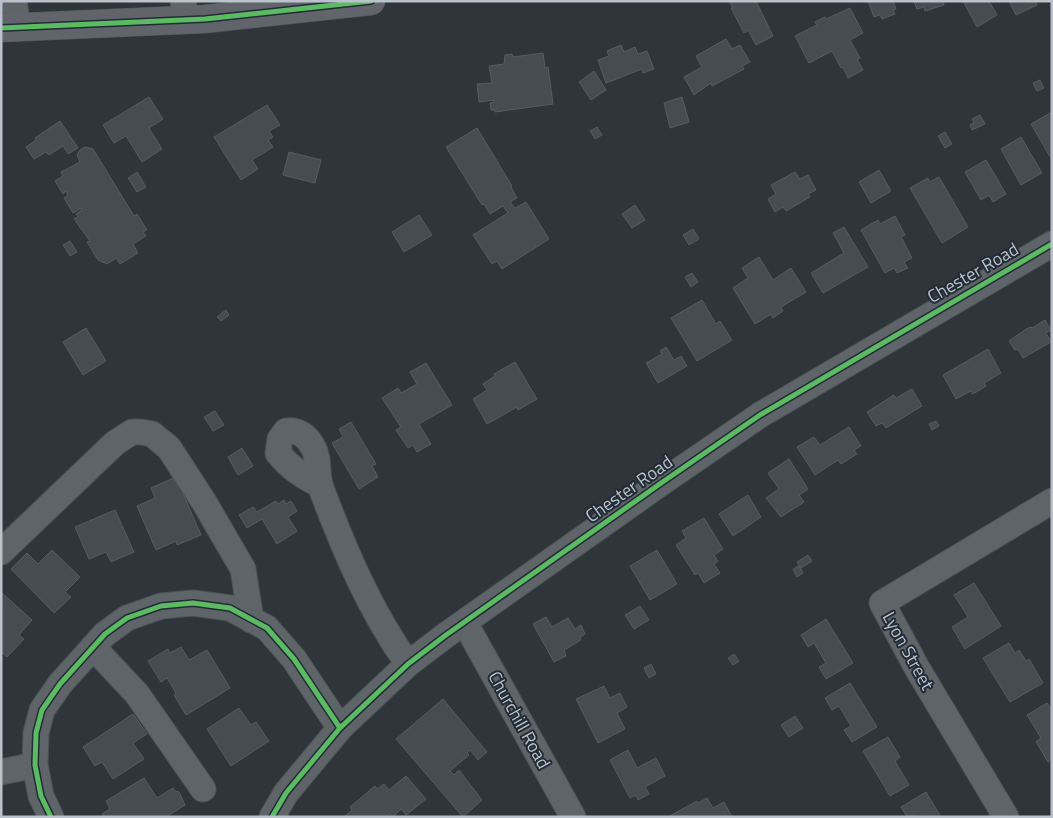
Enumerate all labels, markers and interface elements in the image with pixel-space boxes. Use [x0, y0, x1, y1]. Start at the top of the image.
street label: Chester Road [922, 236, 1023, 310]
street label: Chester Road [579, 448, 678, 529]
street label: Lyon Street [876, 607, 941, 695]
street label: Churchill Road [482, 666, 557, 773]

